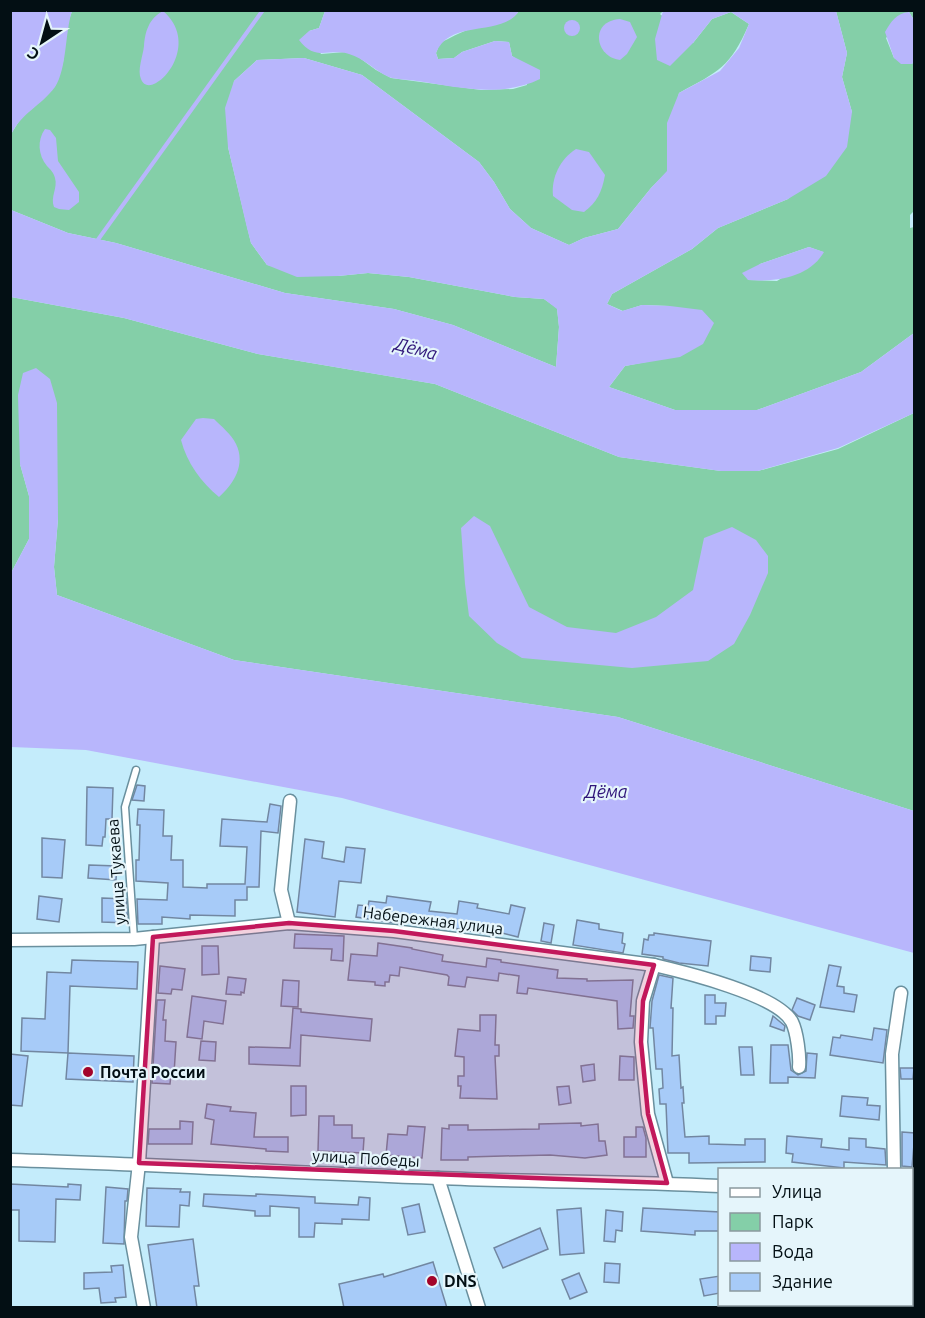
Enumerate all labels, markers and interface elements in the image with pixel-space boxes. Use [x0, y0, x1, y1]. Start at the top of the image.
north arrow [12, 12, 72, 72]
text: С [24, 44, 43, 64]
water label: Дёма [391, 332, 440, 363]
water label: Дёма [583, 781, 628, 801]
street label: улица Тукаева [103, 818, 129, 926]
street label: Набережная улица [362, 902, 504, 938]
place label: Почта России [100, 1063, 205, 1081]
marker: Почта России [81, 1065, 95, 1079]
street label: улица Победы [312, 1146, 420, 1170]
legend [718, 1168, 913, 1306]
text: Улица [772, 1181, 822, 1201]
text: Парк [772, 1211, 813, 1231]
text: Вода [772, 1241, 814, 1261]
text: Здание [772, 1271, 833, 1291]
place label: DNS [444, 1272, 477, 1290]
marker: DNS [425, 1274, 439, 1288]

